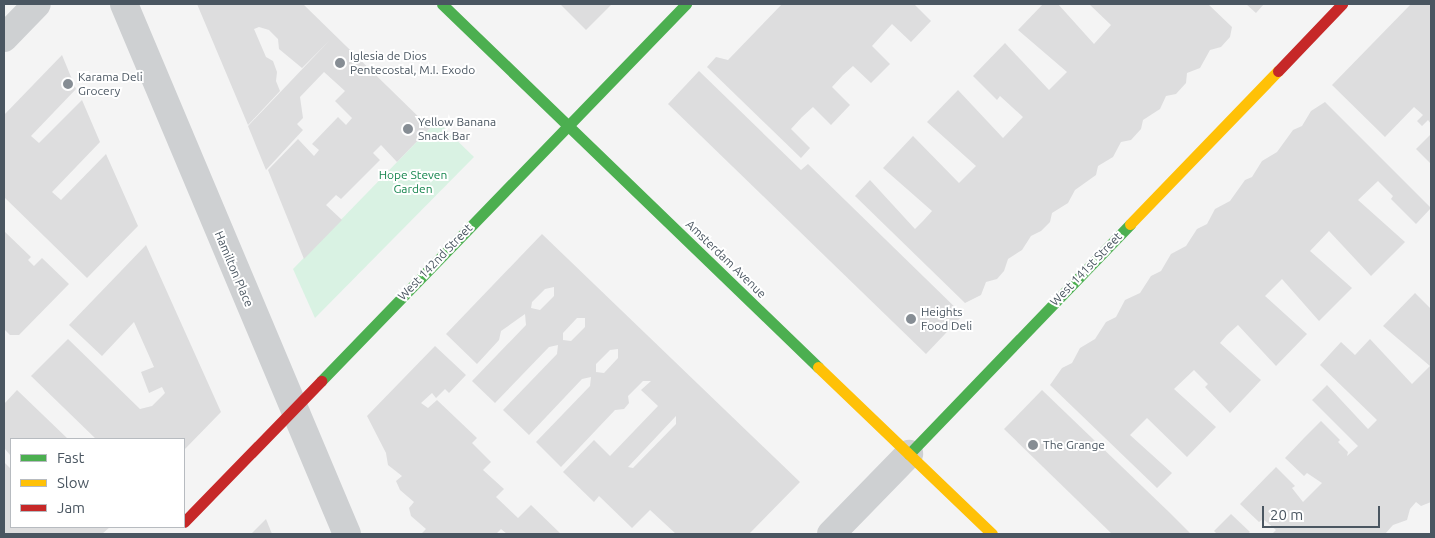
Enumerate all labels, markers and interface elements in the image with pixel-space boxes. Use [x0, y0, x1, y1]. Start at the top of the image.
place label: Iglesia de Dios Pentecostal, M.I. Exodo [350, 49, 475, 77]
marker: Iglesia de Dios Pentecostal, M.I. Exodo [334, 57, 346, 69]
place label: Karama Deli Grocery [78, 70, 143, 98]
marker: Karama Deli Grocery [62, 78, 74, 90]
place label: Yellow Banana Snack Bar [418, 115, 496, 143]
marker: Yellow Banana Snack Bar [402, 123, 414, 135]
park label: Hope Steven Garden [379, 168, 447, 196]
street label: Amsterdam Avenue [683, 217, 769, 301]
street label: West 142nd Street [395, 221, 475, 303]
street label: Hamilton Place [212, 229, 256, 309]
street label: West 141st Street [1047, 229, 1125, 309]
place label: Heights Food Deli [921, 305, 972, 333]
marker: Heights Food Deli [905, 313, 917, 325]
legend [10, 438, 185, 528]
place label: The Grange [1043, 438, 1105, 452]
marker: The Grange [1027, 439, 1039, 451]
text: Fast [57, 449, 84, 466]
text: Slow [57, 474, 89, 491]
scale bar [1265, 496, 1382, 528]
text: Jam [57, 499, 85, 516]
text: 20 m [1270, 506, 1303, 523]

